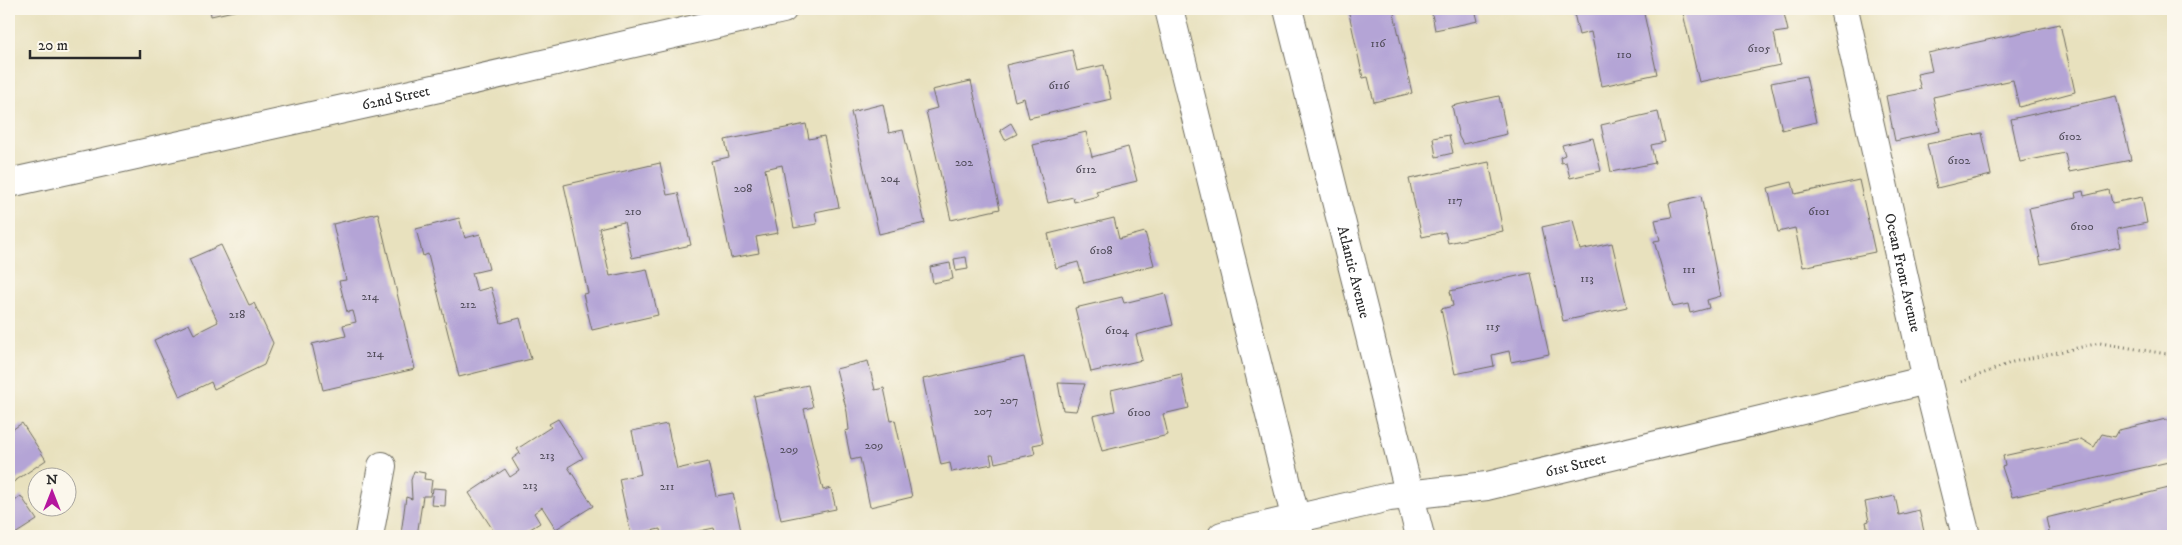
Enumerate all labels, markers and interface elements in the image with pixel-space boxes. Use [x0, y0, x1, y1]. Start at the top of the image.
scale bar [30, 28, 140, 60]
text: 20 m [38, 36, 68, 55]
house number: 116 [1370, 36, 1386, 51]
house number: 6105 [1748, 41, 1771, 56]
house number: 110 [1616, 47, 1632, 62]
house number: 6116 [1048, 78, 1070, 93]
street label: 62nd Street [360, 81, 432, 115]
house number: 6102 [2059, 129, 2082, 144]
house number: 6102 [1948, 153, 1971, 168]
house number: 202 [955, 155, 973, 170]
house number: 6112 [1076, 162, 1097, 177]
house number: 204 [880, 171, 901, 186]
house number: 208 [734, 181, 752, 196]
house number: 117 [1447, 193, 1463, 208]
house number: 210 [625, 204, 641, 219]
house number: 6101 [1808, 204, 1830, 219]
street label: Ocean Front Avenue [1880, 211, 1925, 334]
house number: 6100 [2070, 219, 2094, 234]
street label: Atlantic Avenue [1333, 224, 1374, 320]
house number: 6108 [1089, 243, 1113, 258]
house number: 111 [1682, 262, 1696, 277]
house number: 113 [1580, 271, 1594, 286]
house number: 214 [361, 289, 380, 304]
house number: 212 [460, 297, 476, 312]
house number: 218 [229, 307, 245, 322]
house number: 115 [1486, 319, 1500, 334]
house number: 6104 [1105, 323, 1130, 338]
house number: 214 [366, 346, 385, 361]
house number: 207 [1000, 393, 1018, 408]
house number: 207 [974, 404, 992, 419]
house number: 6100 [1127, 405, 1151, 420]
house number: 209 [865, 438, 883, 453]
house number: 209 [780, 442, 798, 457]
house number: 213 [540, 448, 554, 463]
street label: 61st Street [1543, 449, 1608, 482]
north arrow [28, 468, 78, 518]
text: N [46, 471, 58, 489]
house number: 213 [523, 478, 537, 493]
house number: 211 [660, 479, 674, 494]

